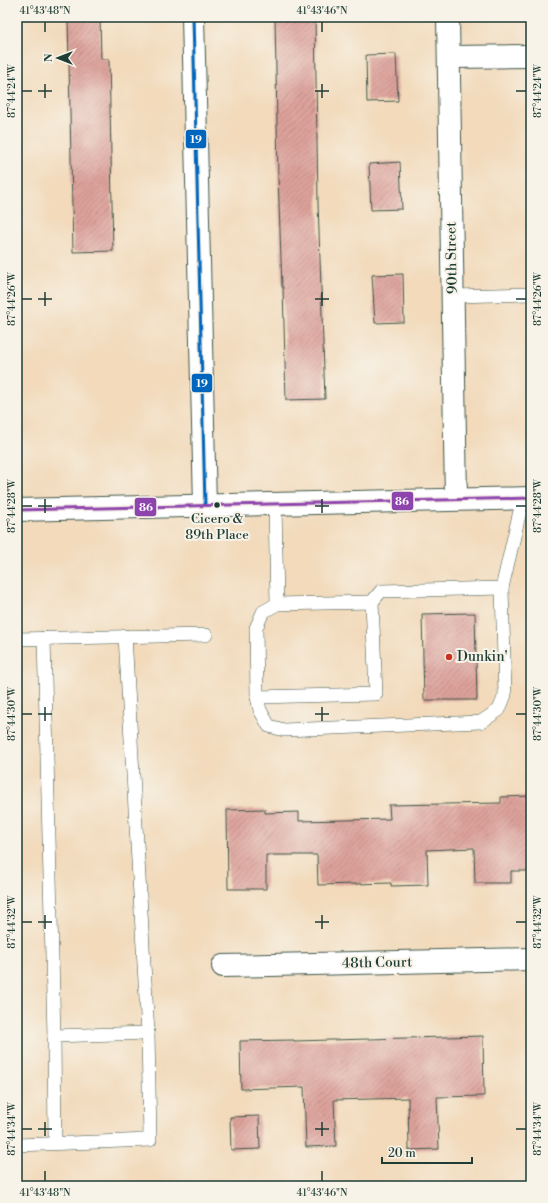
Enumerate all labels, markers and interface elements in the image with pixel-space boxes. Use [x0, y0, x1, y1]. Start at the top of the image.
text: 41°43'48"N [19, 5, 71, 17]
text: 41°43'46"N [297, 5, 348, 17]
north arrow [38, 38, 78, 78]
text: N [42, 53, 56, 62]
text: 87°44'24"W [6, 63, 18, 118]
text: 87°44'24"W [532, 63, 544, 118]
line badge: 19 [185, 129, 207, 149]
text: 19 [190, 133, 202, 147]
street label: 90th Street [442, 222, 462, 294]
text: 87°44'26"W [6, 271, 18, 326]
text: 87°44'26"W [532, 271, 544, 326]
line badge: 19 [191, 373, 213, 393]
text: 19 [196, 377, 208, 391]
text: 87°44'28"W [6, 478, 18, 533]
text: 87°44'28"W [532, 478, 544, 533]
line badge: 86 [391, 491, 414, 511]
text: 86 [395, 495, 409, 509]
line badge: 86 [134, 497, 157, 517]
marker: Cicero & 89th Place [212, 500, 222, 510]
text: 86 [139, 501, 153, 515]
place label: Cicero & 89th Place [185, 511, 249, 543]
place label: Dunkin' [457, 648, 508, 666]
marker: Dunkin' [444, 652, 454, 662]
text: 87°44'30"W [6, 686, 18, 741]
text: 87°44'30"W [532, 686, 544, 741]
text: 87°44'32"W [6, 894, 18, 949]
text: 87°44'32"W [532, 894, 544, 949]
street label: 48th Court [342, 953, 412, 973]
text: 87°44'34"W [6, 1101, 18, 1156]
text: 87°44'34"W [532, 1101, 544, 1156]
scale bar [382, 1139, 472, 1165]
text: 20 m [388, 1146, 416, 1161]
text: 41°43'48"N [19, 1187, 71, 1199]
text: 41°43'46"N [297, 1187, 348, 1199]

